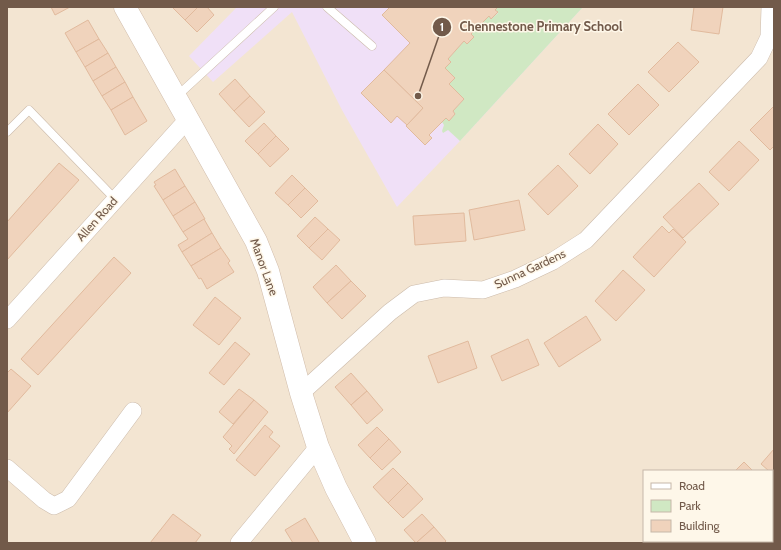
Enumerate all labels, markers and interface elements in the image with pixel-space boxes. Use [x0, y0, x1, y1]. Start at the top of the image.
callout: Chennestone Primary School [432, 14, 631, 39]
text: Chennestone Primary School [460, 18, 623, 34]
text: 1 [440, 19, 444, 34]
street label: Allen Road [73, 193, 120, 244]
street label: Manor Lane [247, 236, 282, 298]
street label: Sunna Gardens [492, 245, 568, 292]
legend [643, 470, 773, 542]
text: Road [679, 478, 705, 493]
text: Park [679, 498, 701, 513]
text: Building [679, 518, 721, 533]

